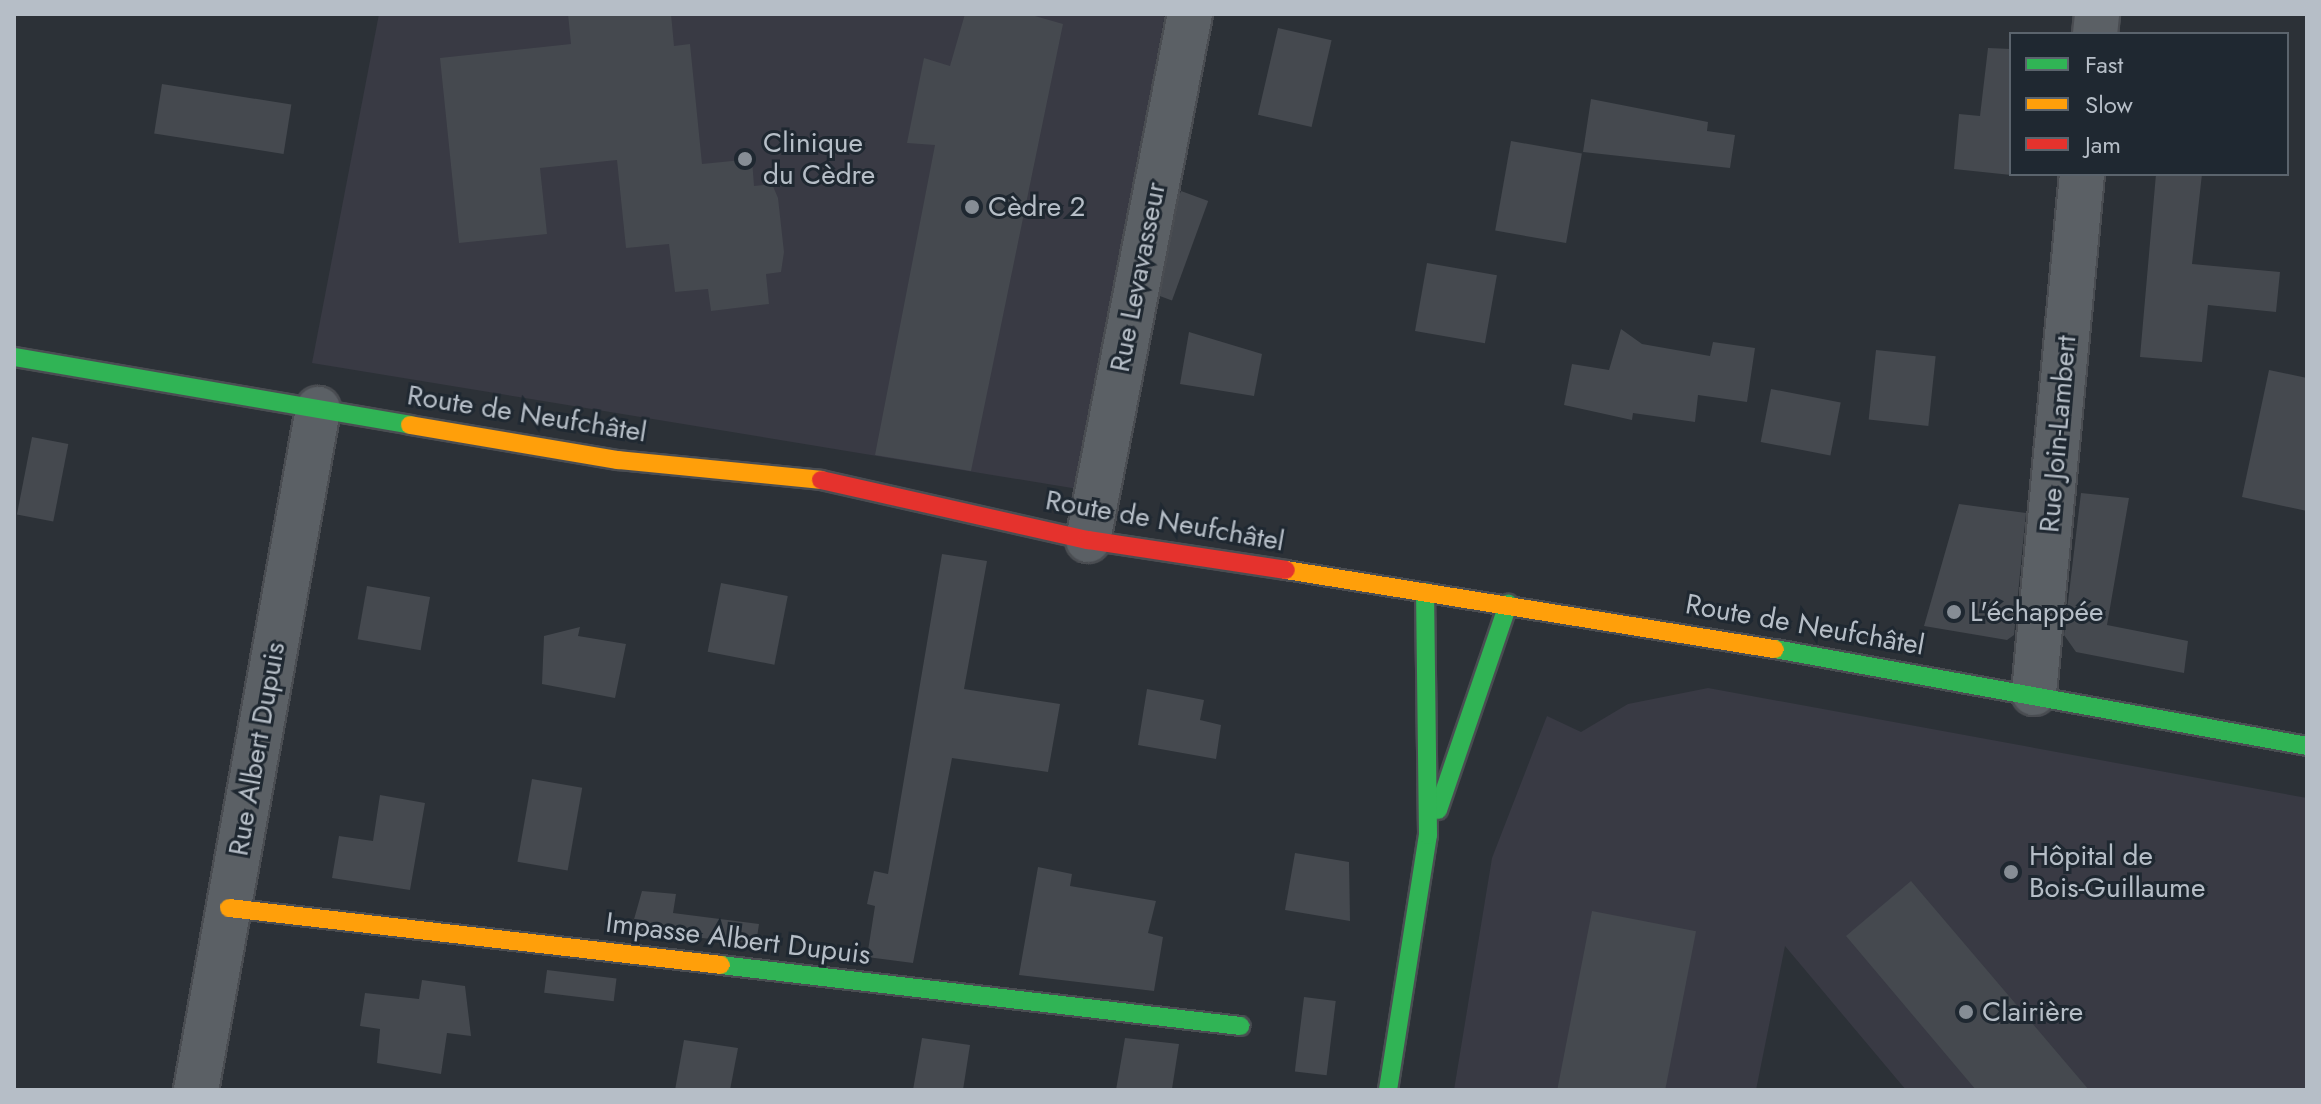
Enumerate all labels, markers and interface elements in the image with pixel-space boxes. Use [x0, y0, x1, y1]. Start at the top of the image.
legend [2009, 32, 2289, 176]
text: Fast [2085, 47, 2123, 82]
text: Slow [2085, 87, 2133, 122]
place label: Clinique du Cèdre [763, 126, 875, 192]
text: Jam [2085, 127, 2121, 162]
marker: Clinique du Cèdre [734, 148, 756, 170]
street label: Rue Levavasseur [1103, 179, 1173, 375]
place label: Cèdre 2 [988, 190, 1085, 224]
marker: Cèdre 2 [963, 198, 981, 216]
street label: Rue Join-Lambert [2033, 334, 2083, 534]
street label: Route de Neufchâtel [405, 378, 649, 450]
street label: Route de Neufchâtel [1043, 483, 1287, 559]
street label: Route de Neufchâtel [1683, 587, 1927, 663]
place label: L'échappée [1970, 595, 2103, 629]
marker: L'échappée [1945, 603, 1963, 621]
street label: Rue Albert Dupuis [222, 640, 292, 858]
place label: Hôpital de Bois-Guillaume [2029, 839, 2205, 905]
marker: Hôpital de Bois-Guillaume [2000, 861, 2022, 883]
street label: Impasse Albert Dupuis [604, 906, 872, 972]
place label: Clairière [1982, 995, 2083, 1029]
marker: Clairière [1957, 1003, 1975, 1021]

